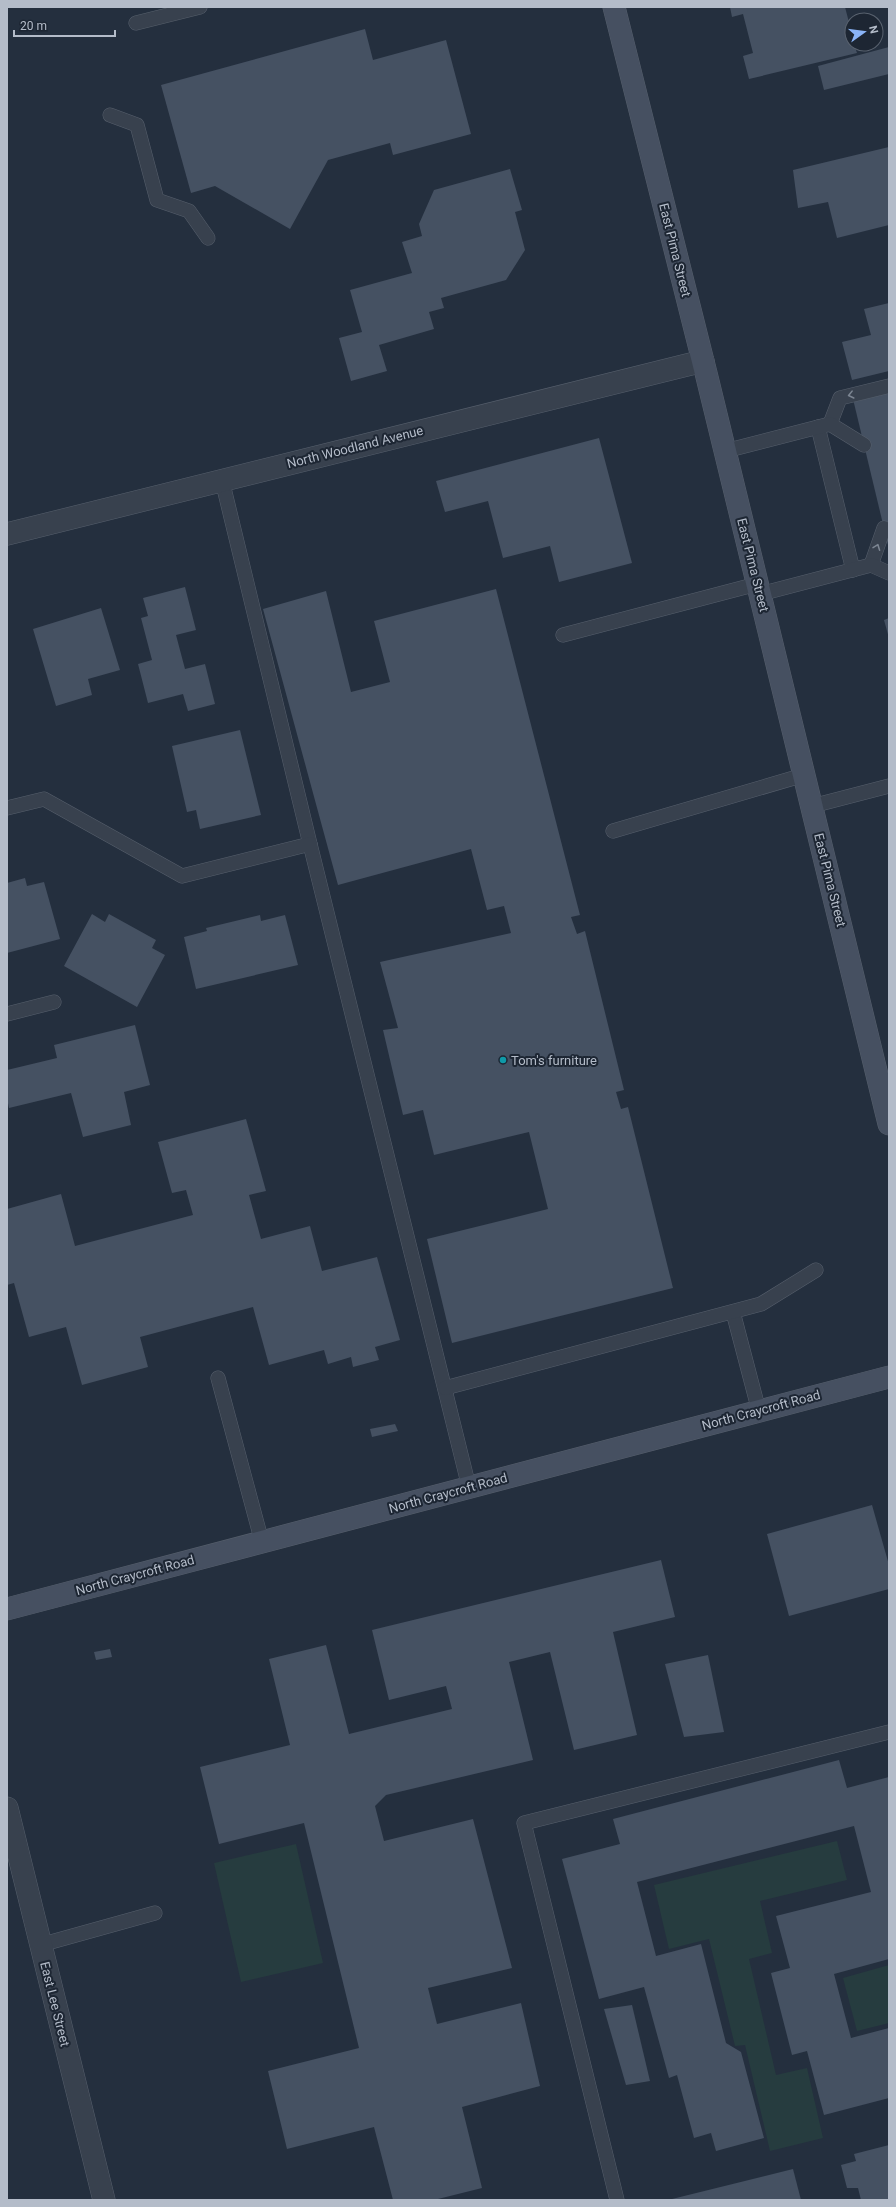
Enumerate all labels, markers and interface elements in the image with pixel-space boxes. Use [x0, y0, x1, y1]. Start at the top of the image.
scale bar [14, 12, 115, 38]
north arrow [844, 12, 884, 52]
text: 20 m [20, 19, 47, 33]
text: N [866, 24, 881, 35]
street label: East Pima Street [656, 202, 694, 298]
one-way arrow [848, 390, 855, 399]
street label: North Woodland Avenue [285, 423, 425, 471]
street label: East Pima Street [734, 517, 772, 613]
one-way arrow [873, 543, 881, 550]
street label: East Pima Street [811, 832, 849, 928]
place label: Tom's furniture [511, 1053, 597, 1068]
marker: Tom's furniture [498, 1055, 508, 1065]
street label: North Craycroft Road [700, 1387, 822, 1433]
street label: North Craycroft Road [387, 1470, 509, 1516]
street label: North Craycroft Road [74, 1552, 196, 1598]
street label: East Lee Street [37, 1960, 73, 2048]

